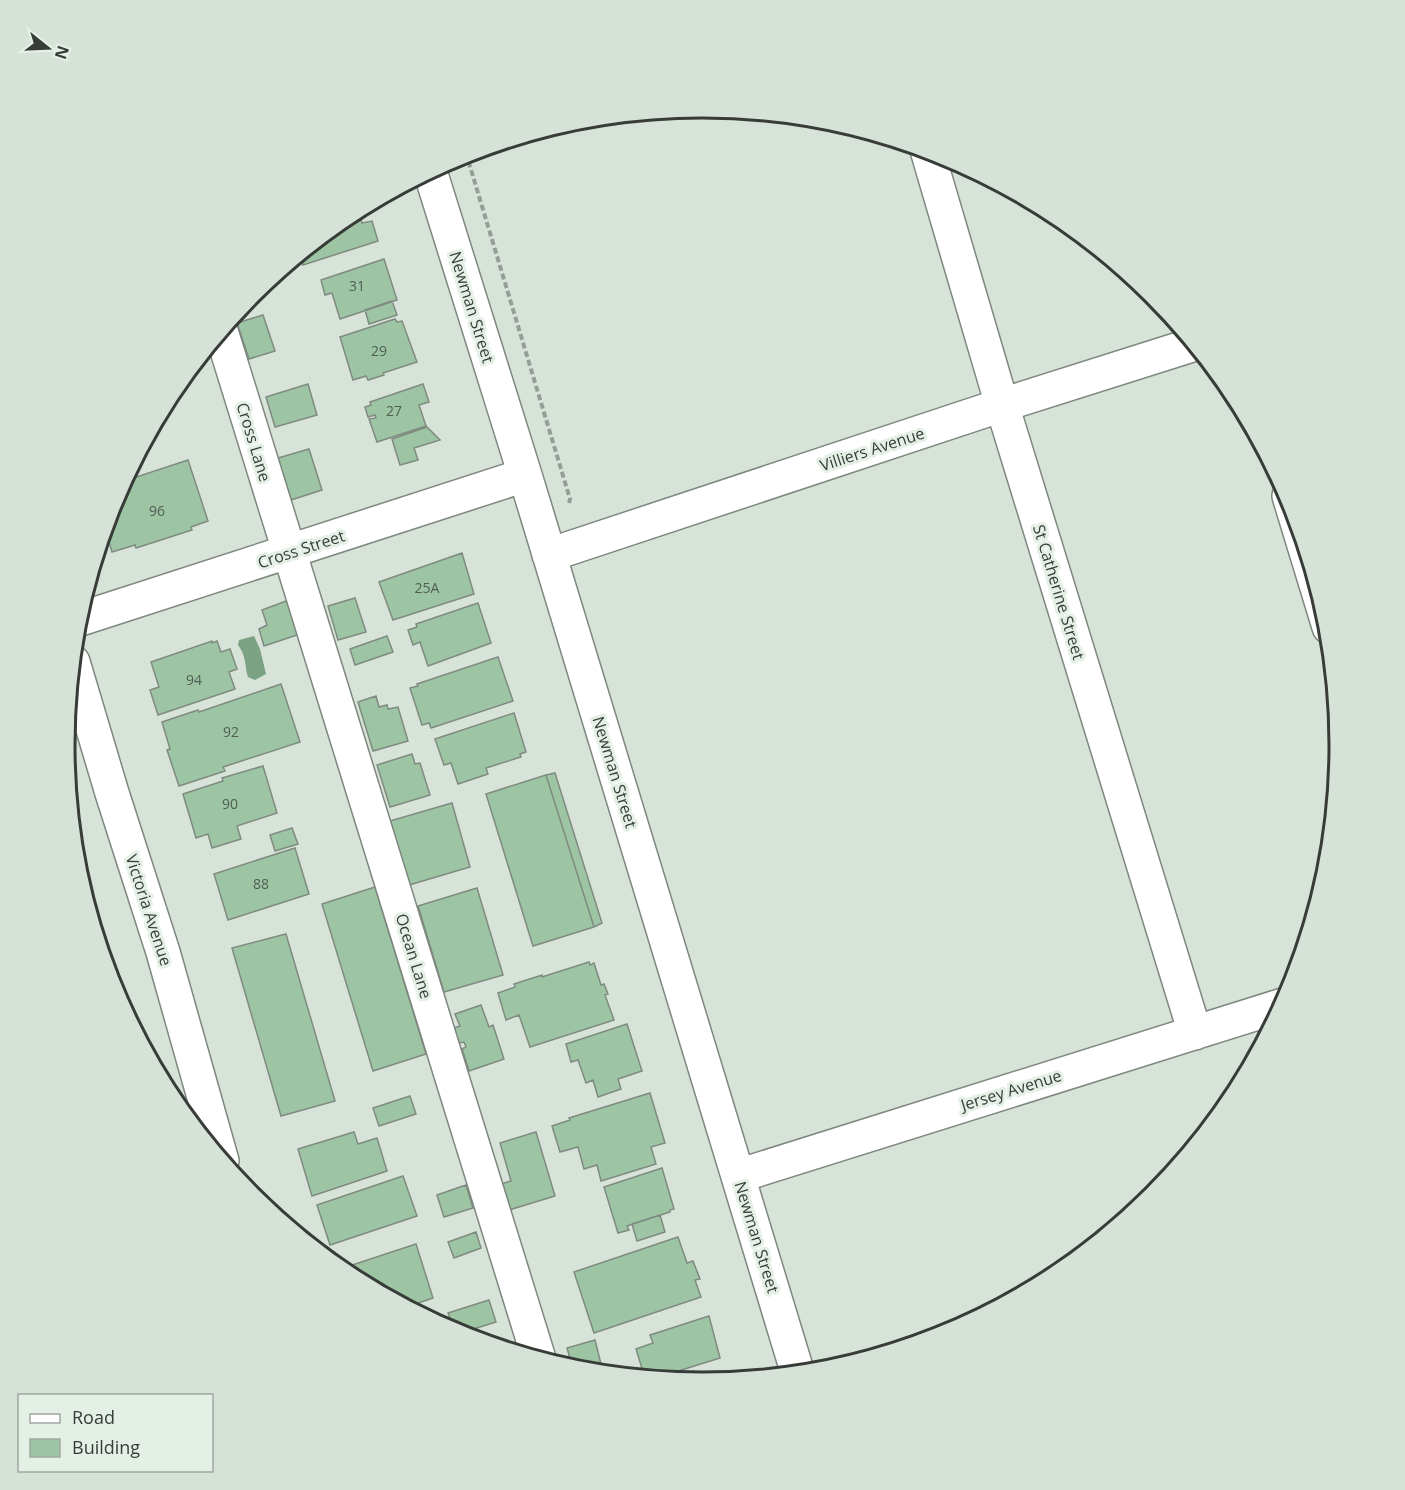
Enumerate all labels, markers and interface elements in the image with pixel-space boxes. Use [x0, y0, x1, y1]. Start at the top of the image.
north arrow [18, 18, 78, 78]
text: N [50, 43, 75, 62]
street label: Newman Street [445, 248, 500, 366]
house number: 31 [349, 276, 365, 295]
house number: 29 [371, 341, 387, 360]
street label: Cross Lane [232, 400, 276, 484]
house number: 27 [386, 401, 402, 420]
street label: Villiers Avenue [817, 422, 927, 476]
house number: 96 [149, 501, 165, 520]
street label: St Catherine Street [1028, 522, 1090, 663]
street label: Cross Street [255, 524, 348, 573]
house number: 25A [415, 578, 440, 597]
house number: 94 [186, 670, 202, 689]
street label: Newman Street [588, 713, 643, 831]
house number: 92 [223, 722, 239, 741]
house number: 90 [222, 794, 238, 813]
street label: Victoria Avenue [121, 851, 177, 969]
house number: 88 [253, 874, 269, 893]
street label: Ocean Lane [391, 911, 437, 1001]
street label: Jersey Avenue [956, 1064, 1064, 1116]
street label: Newman Street [730, 1178, 785, 1296]
legend [18, 1394, 213, 1472]
text: Road [72, 1405, 115, 1429]
text: Building [72, 1435, 140, 1459]

